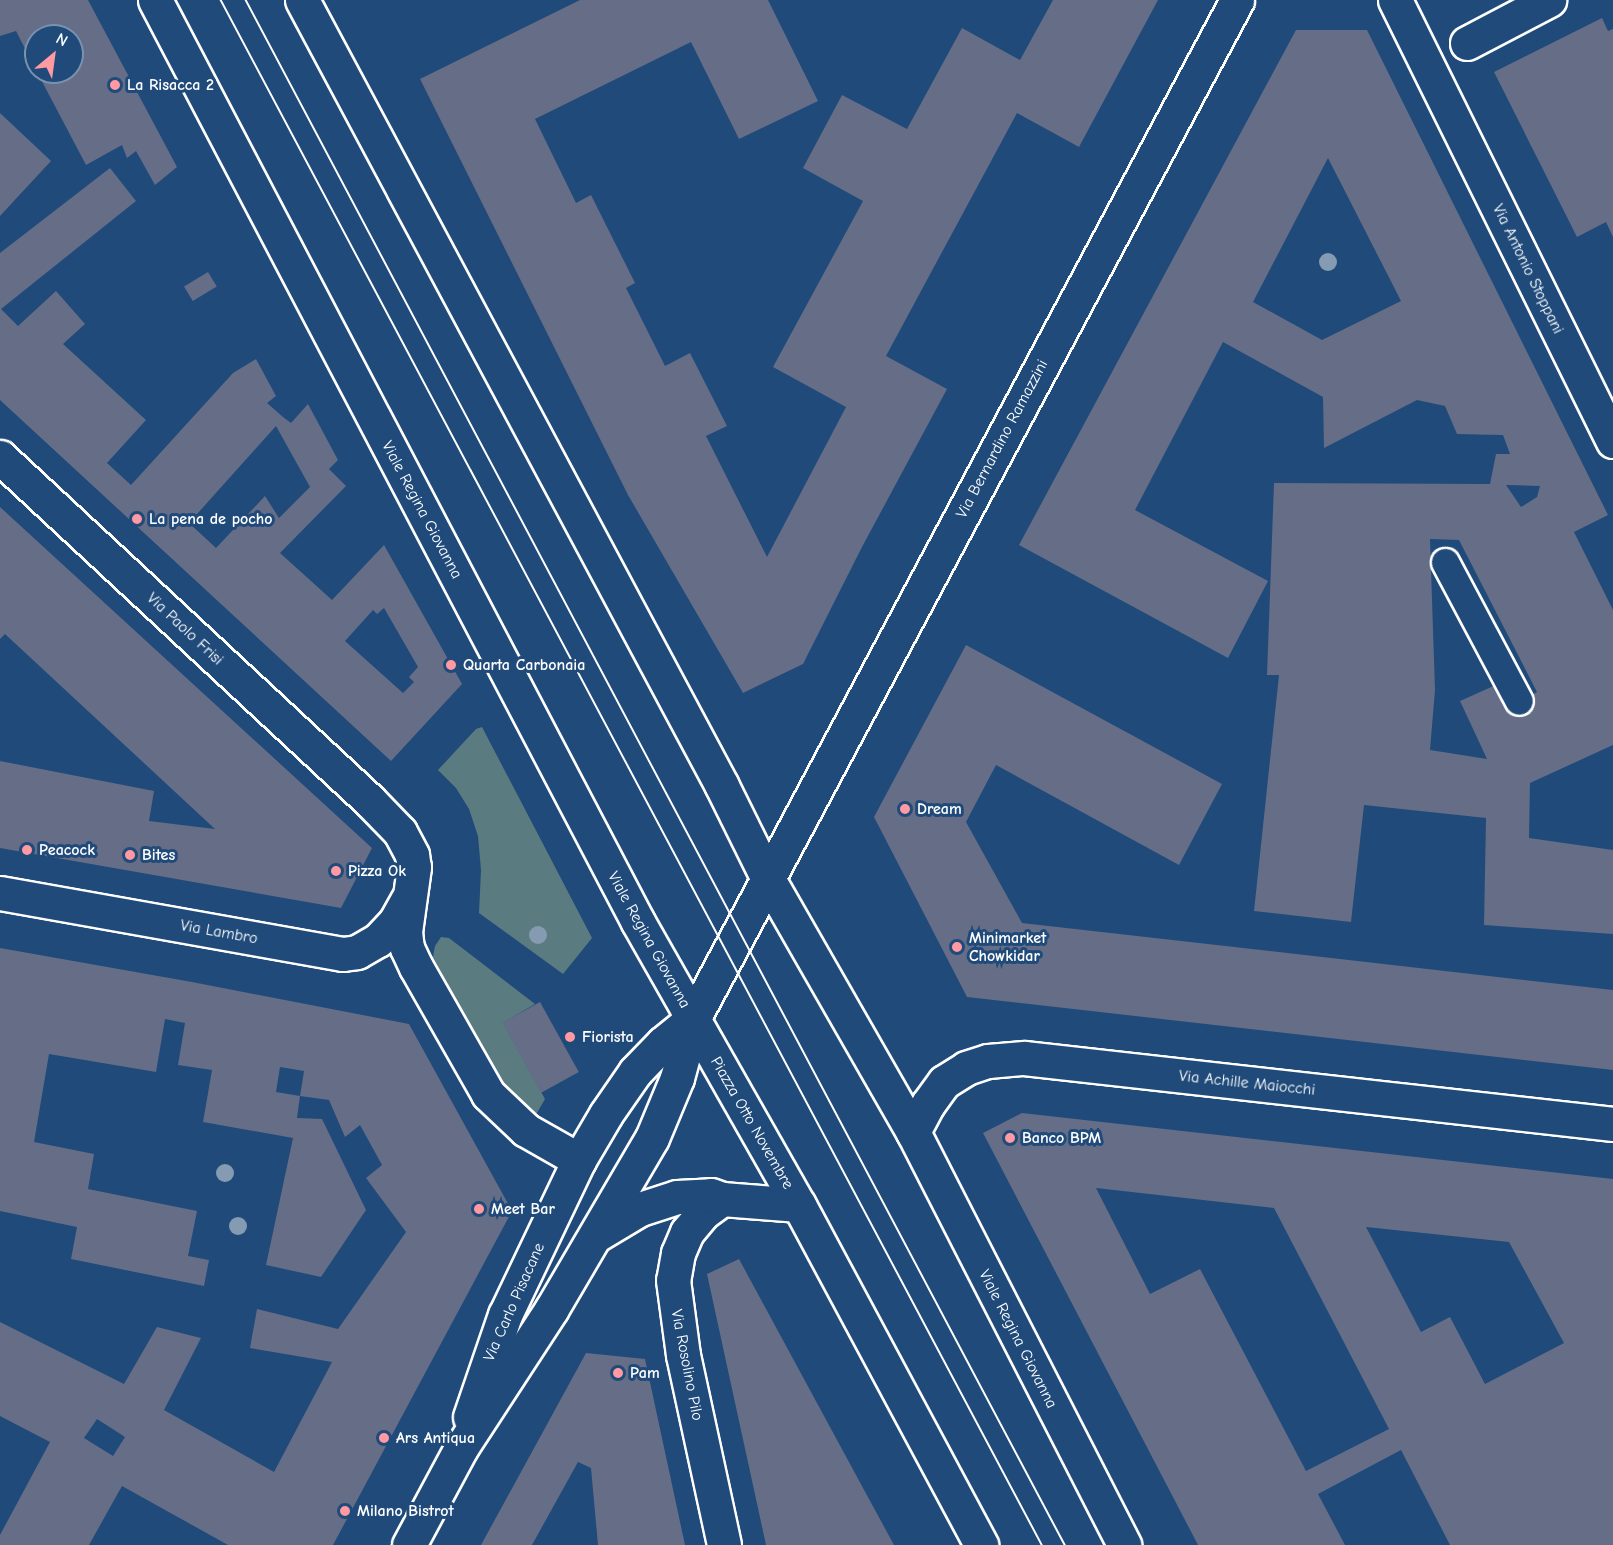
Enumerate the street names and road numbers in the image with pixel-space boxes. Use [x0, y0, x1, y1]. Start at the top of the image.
street label: Via Antonio Stoppani [1488, 201, 1568, 337]
street label: Via Bernardino Ramazzini [952, 356, 1052, 522]
street label: Viale Regina Giovanna [378, 438, 466, 582]
street label: Via Paolo Frisi [143, 589, 227, 669]
street label: Viale Regina Giovanna [603, 868, 695, 1012]
street label: Via Lambro [179, 916, 259, 948]
street label: Piazza Otto Novembre [706, 1053, 798, 1193]
street label: Via Achille Maiocchi [1178, 1066, 1316, 1100]
street label: Via Carlo Pisacane [479, 1240, 549, 1364]
street label: Viale Regina Giovanna [975, 1266, 1061, 1412]
street label: Via Rosolino Pilo [667, 1308, 707, 1422]

